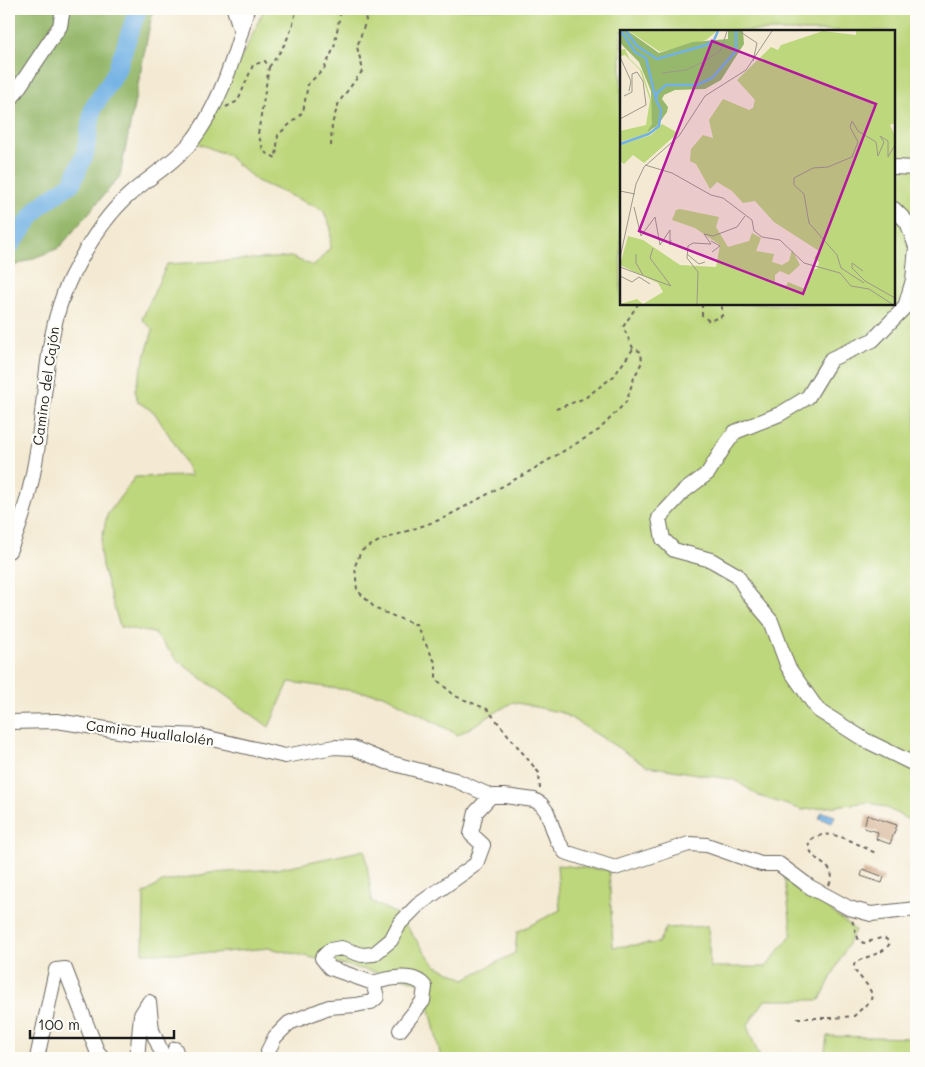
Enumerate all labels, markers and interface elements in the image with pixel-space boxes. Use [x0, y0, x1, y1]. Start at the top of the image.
inset map [620, 30, 895, 305]
street label: Camino del Cajón [28, 325, 63, 447]
street label: Camino Huallalolén [85, 715, 215, 750]
scale bar [30, 1007, 174, 1039]
text: 100 m [38, 1014, 80, 1034]

